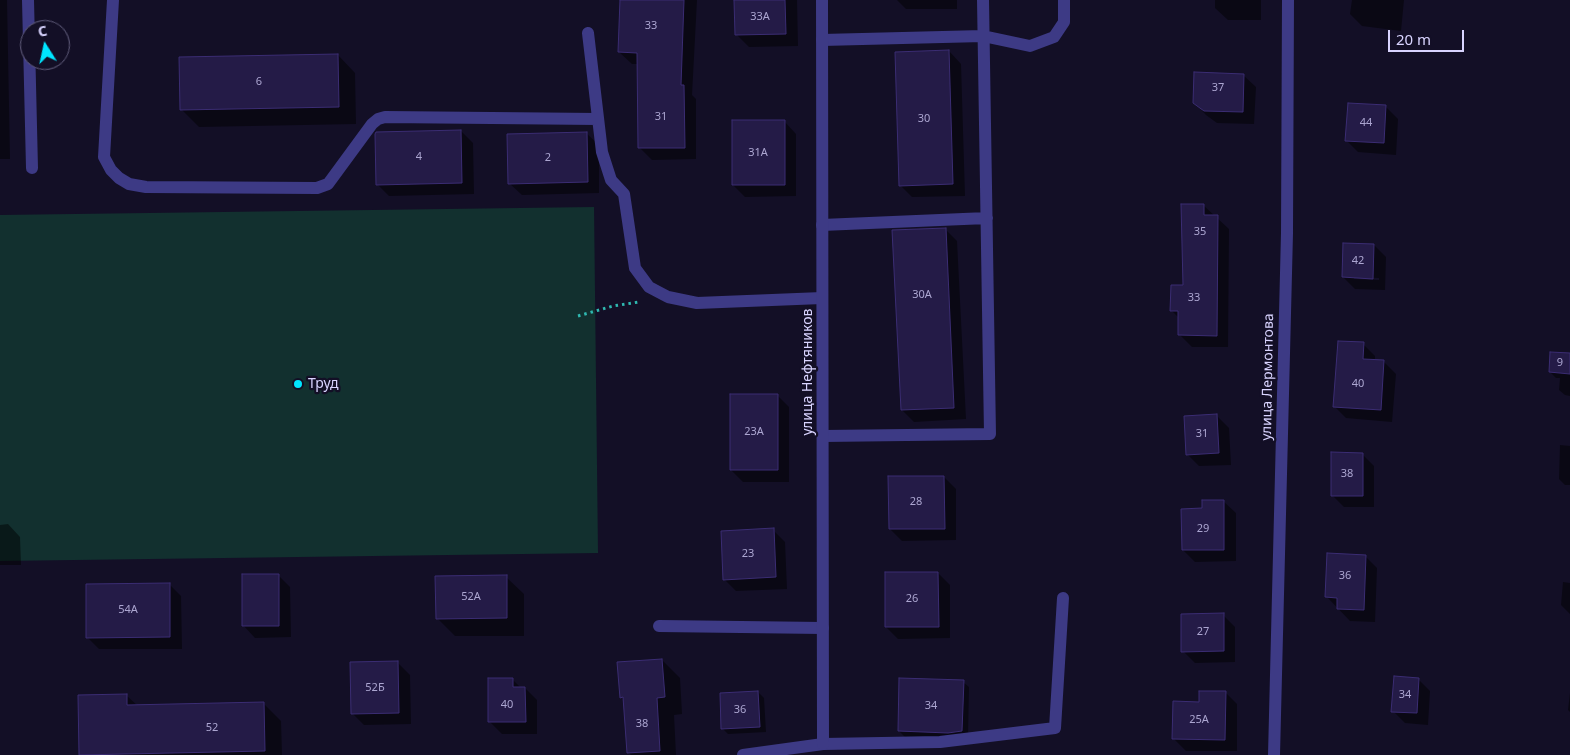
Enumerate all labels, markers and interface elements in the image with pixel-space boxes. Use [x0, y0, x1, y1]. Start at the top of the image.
house number: 33А [750, 10, 770, 24]
house number: 33 [645, 19, 657, 33]
north arrow [20, 20, 70, 70]
scale bar [1390, 20, 1466, 52]
text: С [36, 21, 49, 41]
text: 20 m [1396, 29, 1431, 49]
house number: 6 [256, 75, 262, 89]
house number: 37 [1212, 81, 1224, 95]
house number: 31 [655, 110, 667, 124]
house number: 30 [918, 112, 930, 126]
house number: 44 [1360, 116, 1372, 130]
house number: 31А [748, 146, 768, 160]
house number: 4 [416, 150, 422, 164]
house number: 2 [545, 151, 551, 165]
house number: 35 [1194, 225, 1206, 239]
house number: 42 [1352, 254, 1364, 268]
house number: 30А [912, 288, 932, 302]
house number: 33 [1188, 291, 1200, 305]
street label: улица Нефтяников [800, 309, 816, 435]
street label: улица Лермонтова [1258, 313, 1278, 441]
house number: 9 [1557, 356, 1563, 370]
place label: Труд [308, 376, 338, 392]
house number: 40 [1352, 377, 1364, 391]
marker: Труд [292, 378, 304, 390]
house number: 23А [744, 425, 764, 439]
house number: 31 [1196, 427, 1208, 441]
house number: 38 [1341, 467, 1353, 481]
house number: 28 [910, 495, 922, 509]
house number: 29 [1197, 522, 1209, 536]
house number: 23 [742, 547, 754, 561]
house number: 36 [1339, 569, 1351, 583]
house number: 52А [461, 590, 481, 604]
house number: 26 [906, 592, 918, 606]
house number: 54А [118, 603, 138, 617]
house number: 27 [1197, 625, 1209, 639]
house number: 52Б [365, 681, 385, 695]
house number: 34 [1399, 688, 1411, 702]
house number: 40 [501, 698, 513, 712]
house number: 34 [925, 699, 937, 713]
house number: 36 [734, 703, 746, 717]
house number: 25А [1189, 713, 1209, 727]
house number: 38 [636, 717, 648, 731]
house number: 52 [206, 721, 218, 735]

